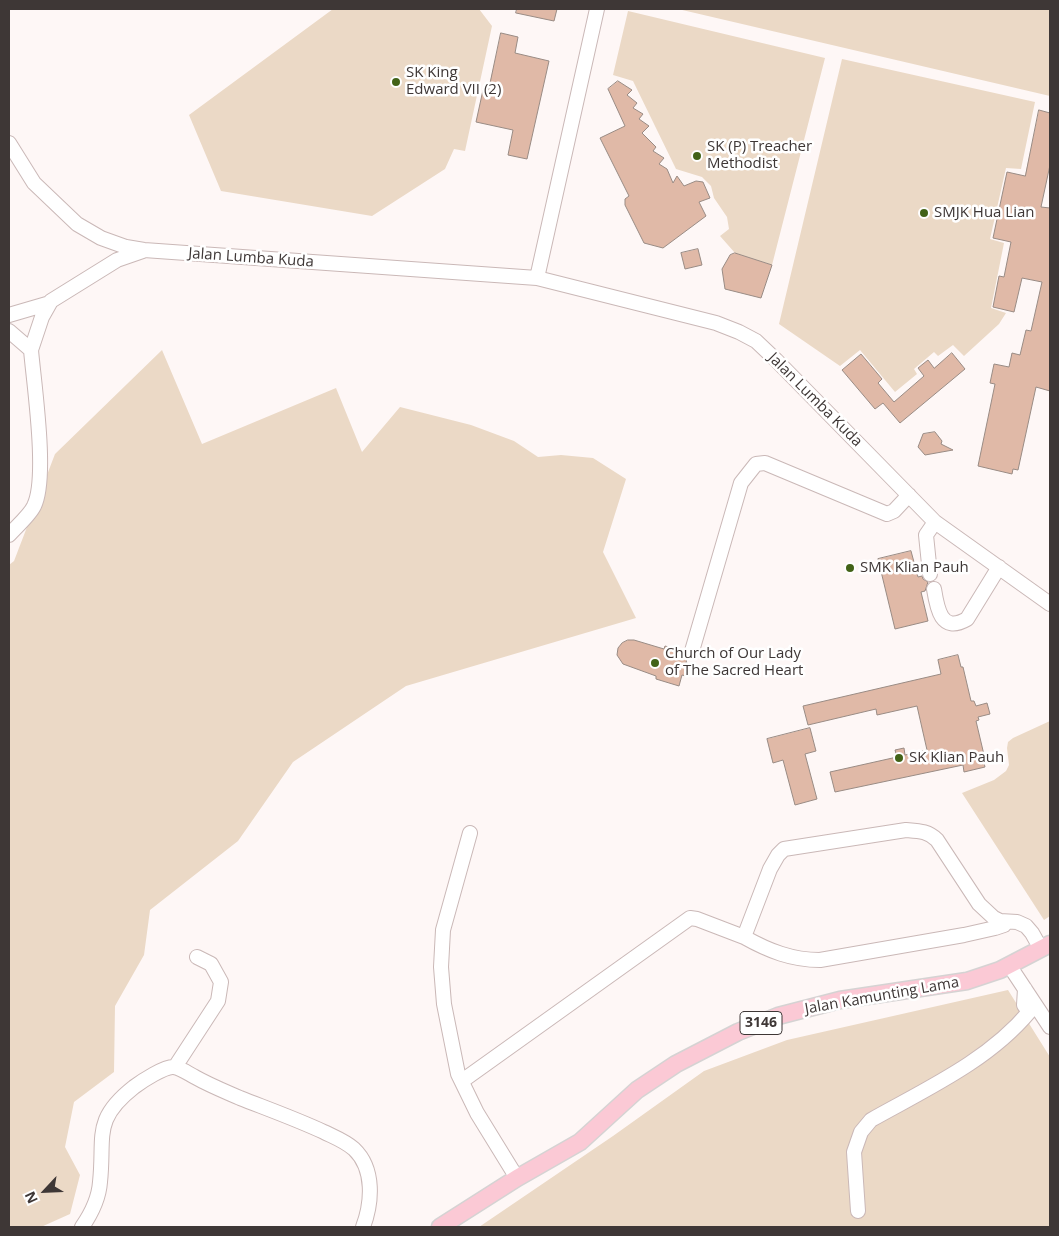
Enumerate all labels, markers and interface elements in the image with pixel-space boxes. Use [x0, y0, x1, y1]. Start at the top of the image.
place label: SK King Edward VII (2) [406, 64, 501, 99]
marker: SK King Edward VII (2) [390, 76, 402, 88]
place label: SK (P) Treacher Methodist [707, 138, 812, 173]
marker: SK (P) Treacher Methodist [691, 150, 703, 162]
place label: SMJK Hua Lian [934, 204, 1034, 222]
marker: SMJK Hua Lian [918, 207, 930, 219]
street label: Jalan Lumba Kuda [188, 245, 314, 271]
street label: Jalan Lumba Kuda [764, 349, 866, 451]
place label: SMK Klian Pauh [860, 559, 969, 577]
marker: SMK Klian Pauh [844, 562, 856, 574]
place label: Church of Our Lady of The Sacred Heart [665, 645, 803, 680]
marker: Church of Our Lady of The Sacred Heart [649, 657, 661, 669]
place label: SK Klian Pauh [909, 749, 1004, 767]
marker: SK Klian Pauh [893, 752, 905, 764]
street label: Jalan Kamunting Lama [804, 974, 960, 1018]
road number: 3146 [740, 1011, 782, 1034]
north arrow [20, 1166, 70, 1216]
text: N [20, 1188, 42, 1207]

